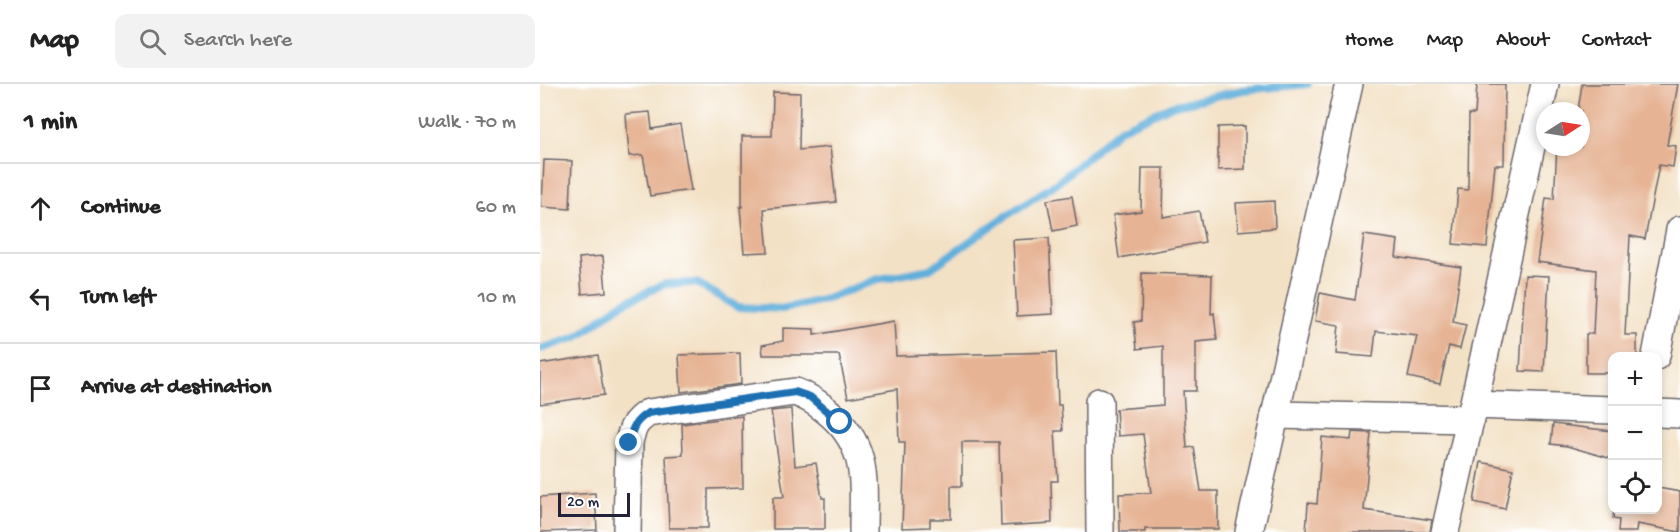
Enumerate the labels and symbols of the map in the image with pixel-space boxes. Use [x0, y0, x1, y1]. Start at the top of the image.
north arrow [1536, 102, 1590, 156]
route start [826, 408, 852, 434]
route end [615, 429, 641, 455]
scale bar [558, 490, 630, 518]

